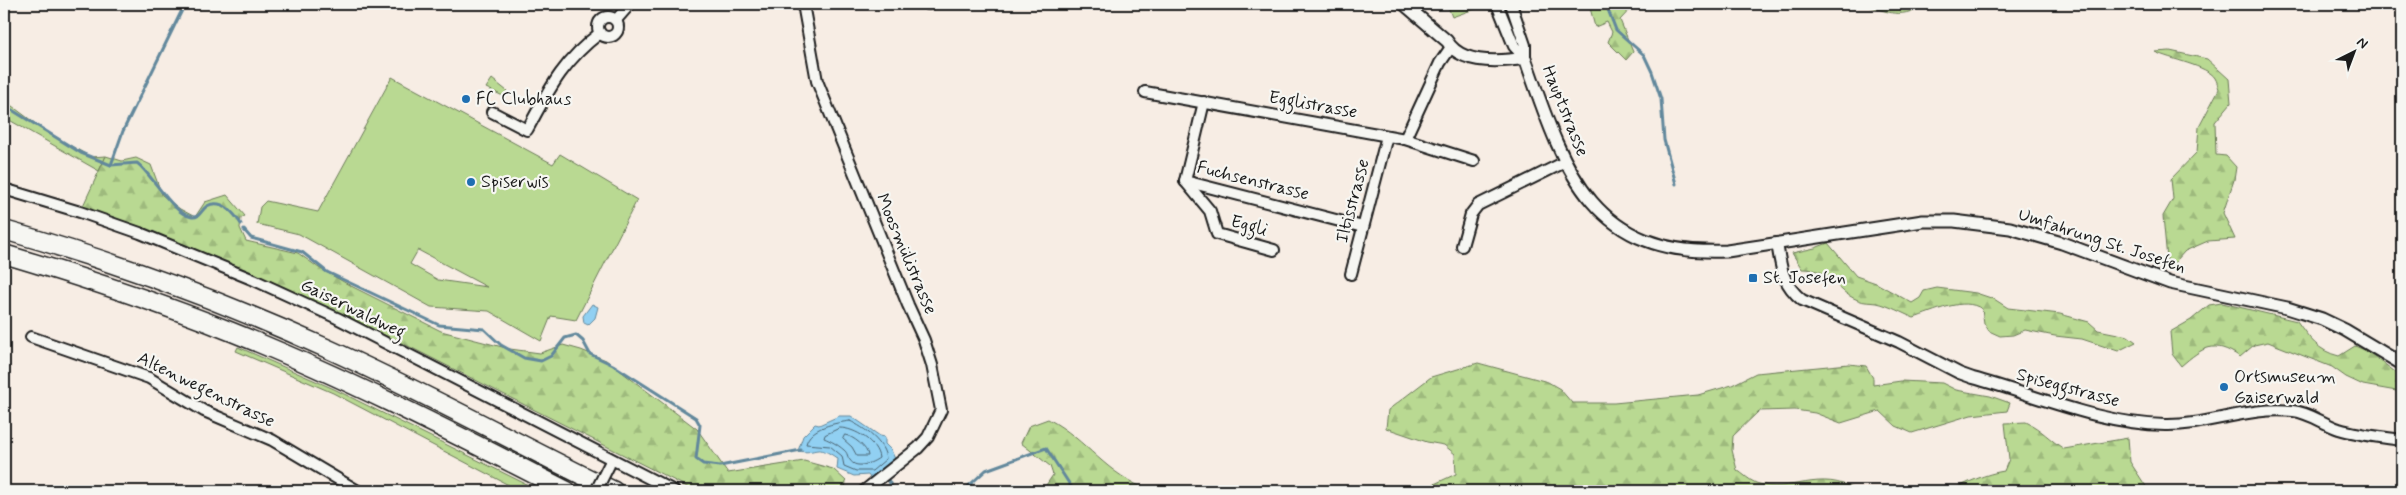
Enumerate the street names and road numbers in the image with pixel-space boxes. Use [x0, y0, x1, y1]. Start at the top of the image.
street label: Hauptstrasse [1536, 62, 1594, 160]
street label: Egglistrasse [1266, 85, 1359, 127]
street label: Fuchsenstrasse [1194, 155, 1312, 207]
street label: Iltisstrasse [1330, 156, 1376, 246]
street label: Moosmülistrasse [870, 190, 942, 318]
street label: Umfahrung St. Josefen [2015, 203, 2189, 280]
street label: Eggli [1227, 210, 1270, 244]
street label: Gaiserwaldweg [296, 273, 409, 347]
street label: Altenwegenstrasse [132, 346, 279, 435]
street label: Spiseggstrasse [2013, 363, 2122, 415]

